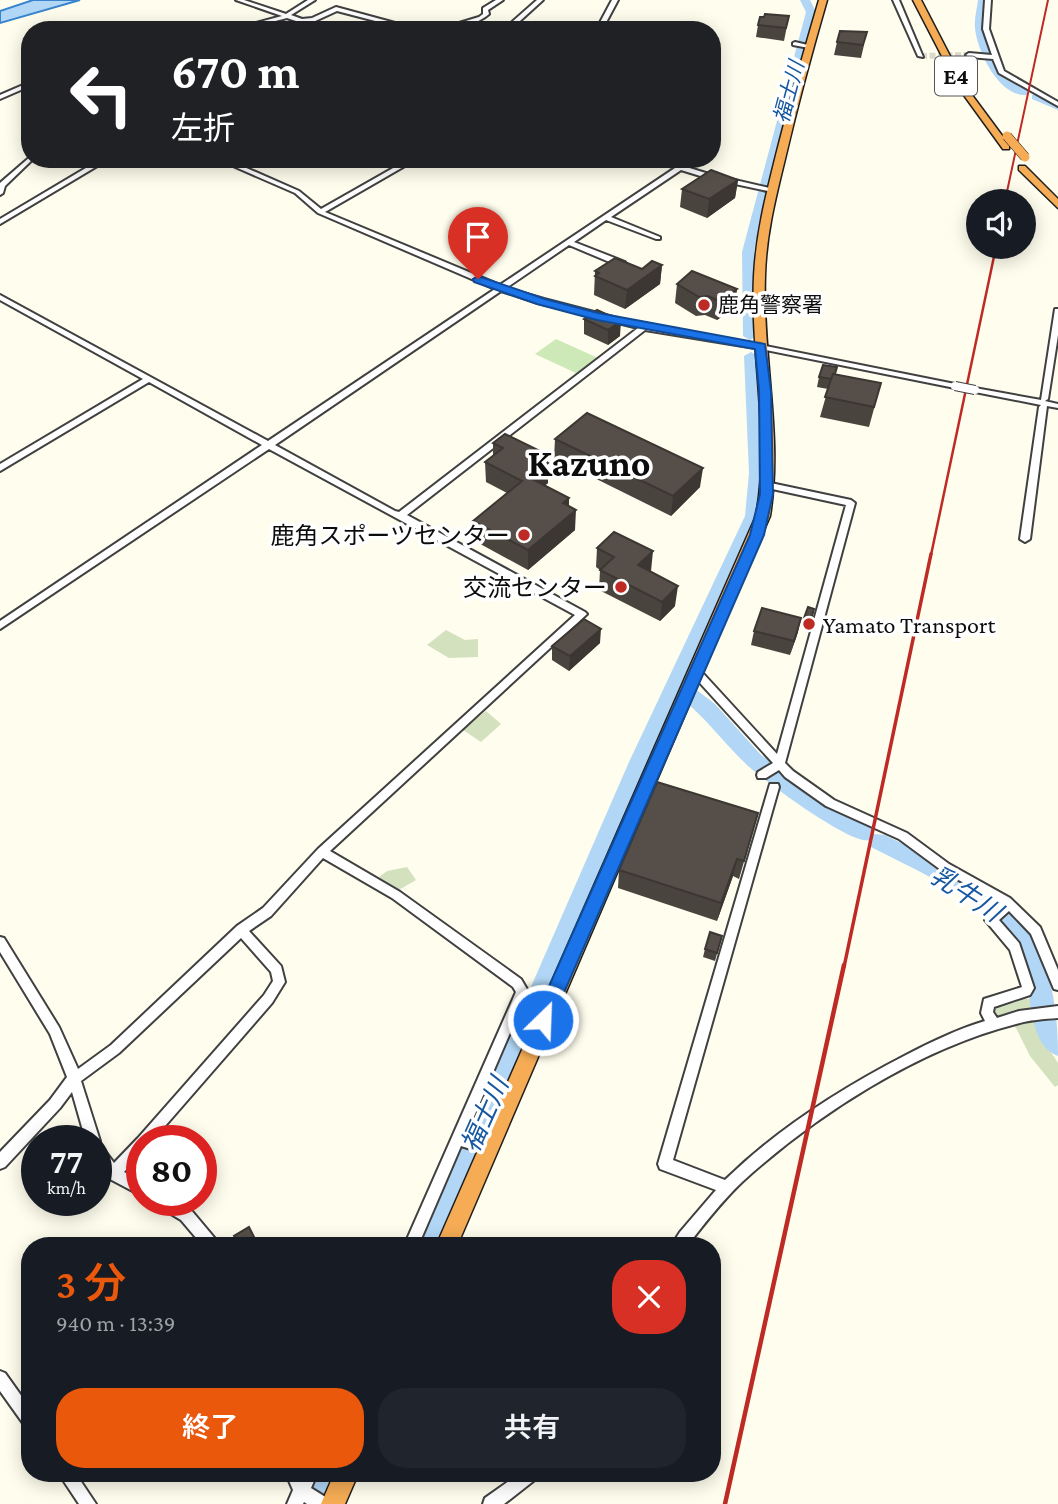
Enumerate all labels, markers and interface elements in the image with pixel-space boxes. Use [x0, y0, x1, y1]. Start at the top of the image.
text: 670 m [171, 44, 300, 99]
icon: left [56, 49, 147, 140]
water label: 福士川 [769, 57, 809, 126]
road number: E4 [935, 57, 977, 96]
text: 左折 [171, 110, 235, 146]
map controls [966, 189, 1036, 259]
button: sound [966, 189, 1036, 259]
pin [448, 207, 508, 279]
icon: arrive [459, 218, 497, 256]
place label: 鹿角警察署 [718, 293, 823, 317]
marker: 鹿角警察署 [696, 297, 712, 313]
district label: Kazuno [528, 442, 650, 484]
place label: 鹿角スポーツセンター [270, 522, 510, 549]
marker: 鹿角スポーツセンター [516, 527, 532, 543]
place label: 交流センター [463, 574, 607, 601]
marker: 交流センター [613, 579, 629, 595]
place label: Yamato Transport [823, 611, 996, 638]
marker: Yamato Transport [801, 616, 817, 632]
water label: 乳牛川 [925, 861, 1009, 929]
position arrow [506, 983, 580, 1057]
water label: 福士川 [456, 1071, 515, 1157]
speed limit sign: 80 [126, 1125, 217, 1216]
text: 77 [50, 1142, 83, 1181]
text: km/h [47, 1178, 86, 1198]
text: 3 分 [56, 1260, 126, 1307]
button: close [612, 1260, 686, 1334]
text: 940 m · 13:39 [56, 1310, 175, 1336]
button: 終了 [56, 1388, 364, 1468]
button: 共有 [378, 1388, 686, 1468]

